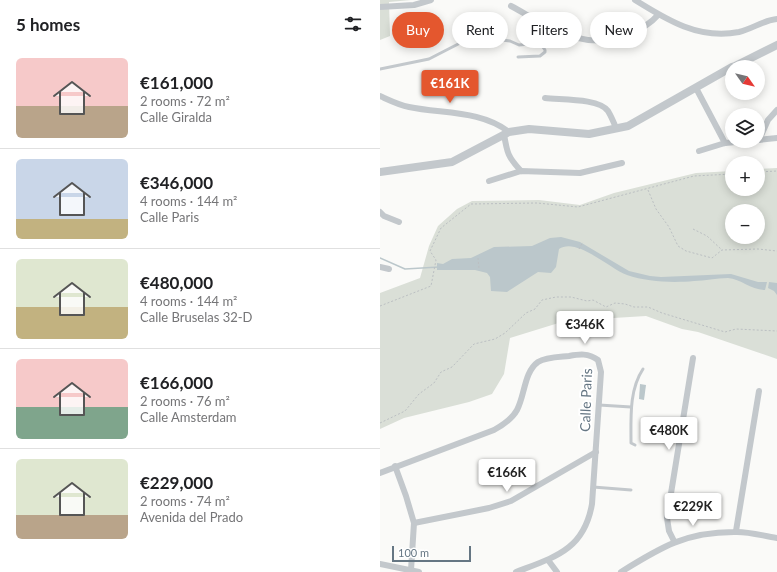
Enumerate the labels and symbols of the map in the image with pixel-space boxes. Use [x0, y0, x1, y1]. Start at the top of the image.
north arrow [725, 60, 765, 100]
pin: €161K [422, 70, 478, 104]
pin: €346K [557, 311, 613, 345]
street label: Calle Paris [576, 368, 595, 432]
pin: €480K [641, 417, 697, 451]
pin: €166K [479, 459, 535, 493]
pin: €229K [665, 493, 721, 527]
scale bar [392, 544, 471, 563]

